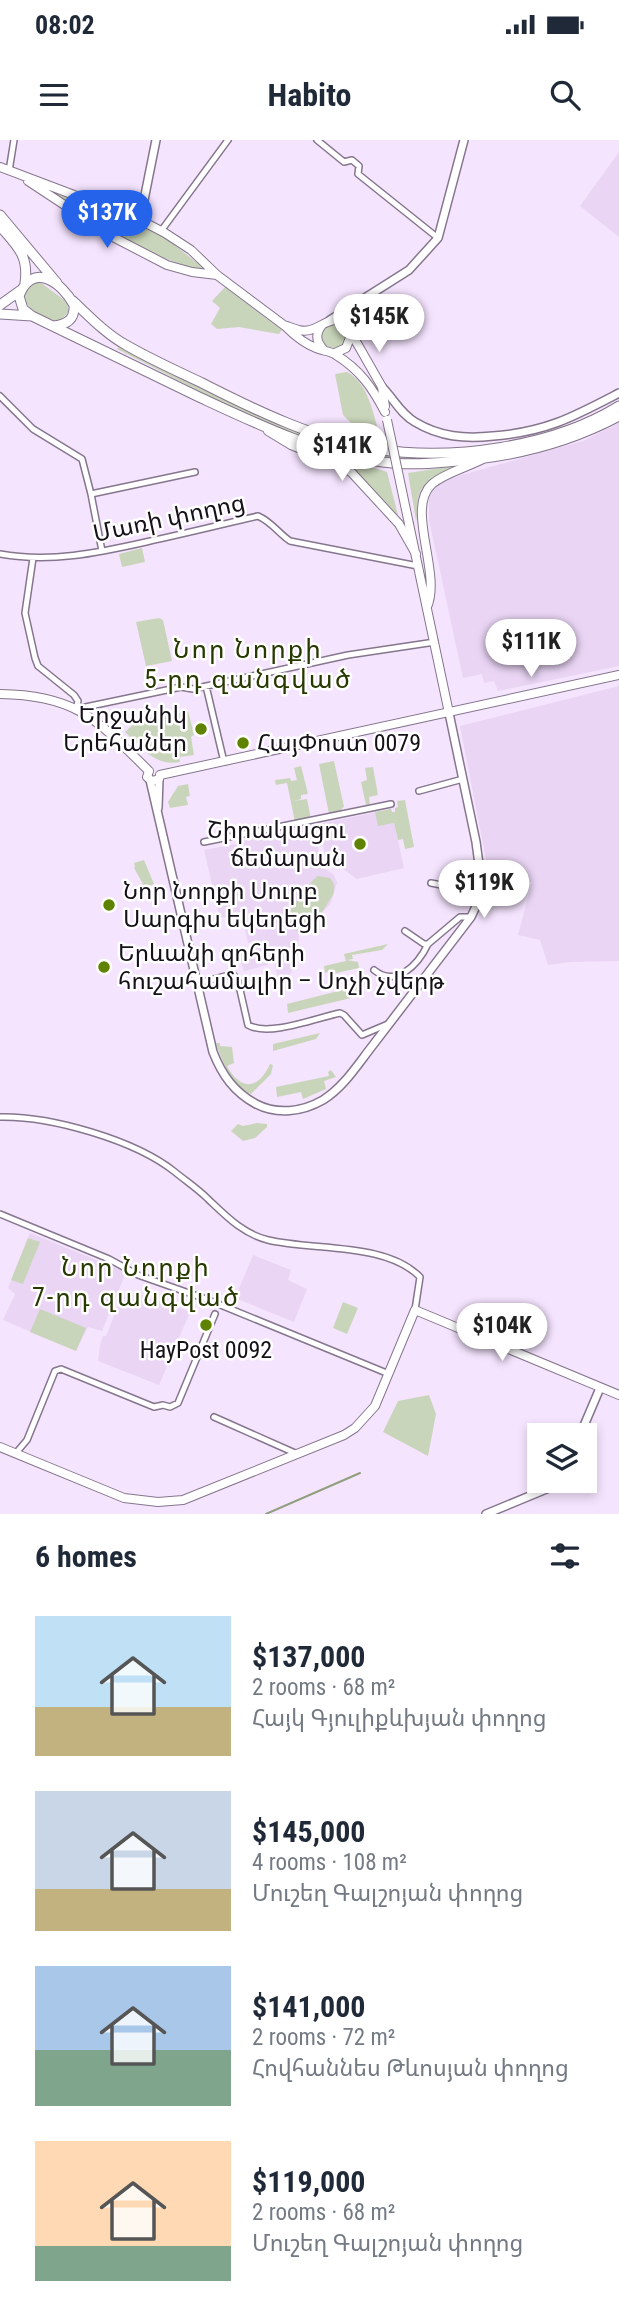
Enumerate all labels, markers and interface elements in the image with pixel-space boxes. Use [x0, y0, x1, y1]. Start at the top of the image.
text: 08:02 [35, 10, 95, 40]
icon: menu [35, 76, 73, 114]
text: Habito [268, 76, 351, 114]
icon: search [546, 76, 584, 114]
pin: $137K [58, 190, 156, 250]
text: $137K [77, 199, 137, 226]
pin: $145K [330, 294, 428, 354]
text: $145K [349, 303, 409, 330]
pin: $141K [293, 424, 391, 483]
text: $141K [312, 432, 372, 459]
street label: Մառի փողոց [91, 488, 247, 548]
pin: $111K [482, 620, 580, 679]
text: $111K [501, 628, 561, 655]
district label: Նոր Նորքի 5-րդ զանգված [144, 634, 352, 694]
place label: Երջանիկ Երեհաներ [63, 701, 187, 757]
marker: Երջանիկ Երեհաներ [193, 721, 209, 737]
place label: ՀայՓոստ 0079 [257, 729, 421, 757]
marker: ՀայՓոստ 0079 [235, 735, 251, 751]
place label: Շիրակացու ճեմարան [207, 816, 346, 872]
marker: Շիրակացու ճեմարան [352, 836, 368, 852]
pin: $119K [435, 860, 533, 920]
text: $119K [454, 869, 514, 896]
place label: Նոր Նորքի Սուրբ Սարգիս եկեղեցի [123, 877, 327, 933]
marker: Նոր Նորքի Սուրբ Սարգիս եկեղեցի [101, 897, 117, 913]
place label: Երևանի զոհերի հուշահամալիր – Սոչի չվերթ [118, 939, 445, 995]
marker: Երևանի զոհերի հուշահամալիր – Սոչի չվերթ [96, 959, 112, 975]
district label: Նոր Նորքի 7-րդ զանգված [32, 1252, 240, 1312]
pin: $104K [453, 1304, 551, 1363]
text: $104K [472, 1312, 532, 1339]
marker: HayPost 0092 [198, 1317, 214, 1333]
place label: HayPost 0092 [140, 1336, 272, 1364]
map controls [527, 1423, 597, 1493]
button: layers [527, 1423, 597, 1493]
icon: filters [546, 1537, 584, 1575]
text: 6 homes [35, 1539, 137, 1574]
text: $137,000 [252, 1639, 365, 1674]
icon: home [91, 1644, 175, 1728]
text: 2 rooms · 68 m² [252, 1674, 395, 1701]
text: Հայկ Գյուլիքևխյան փողոց [252, 1705, 547, 1732]
text: $145,000 [252, 1814, 365, 1849]
icon: home [91, 1819, 175, 1903]
text: 4 rooms · 108 m² [252, 1849, 407, 1876]
text: Մուշեղ Գալշոյան փողոց [252, 1880, 523, 1907]
text: $141,000 [252, 1989, 365, 2024]
icon: home [91, 1994, 175, 2078]
text: 2 rooms · 72 m² [252, 2024, 395, 2051]
text: Հովհաննես Թևոսյան փողոց [252, 2055, 569, 2082]
text: $119,000 [252, 2164, 365, 2199]
icon: home [91, 2169, 175, 2253]
text: 2 rooms · 68 m² [252, 2199, 395, 2226]
text: Մուշեղ Գալշոյան փողոց [252, 2230, 523, 2257]

